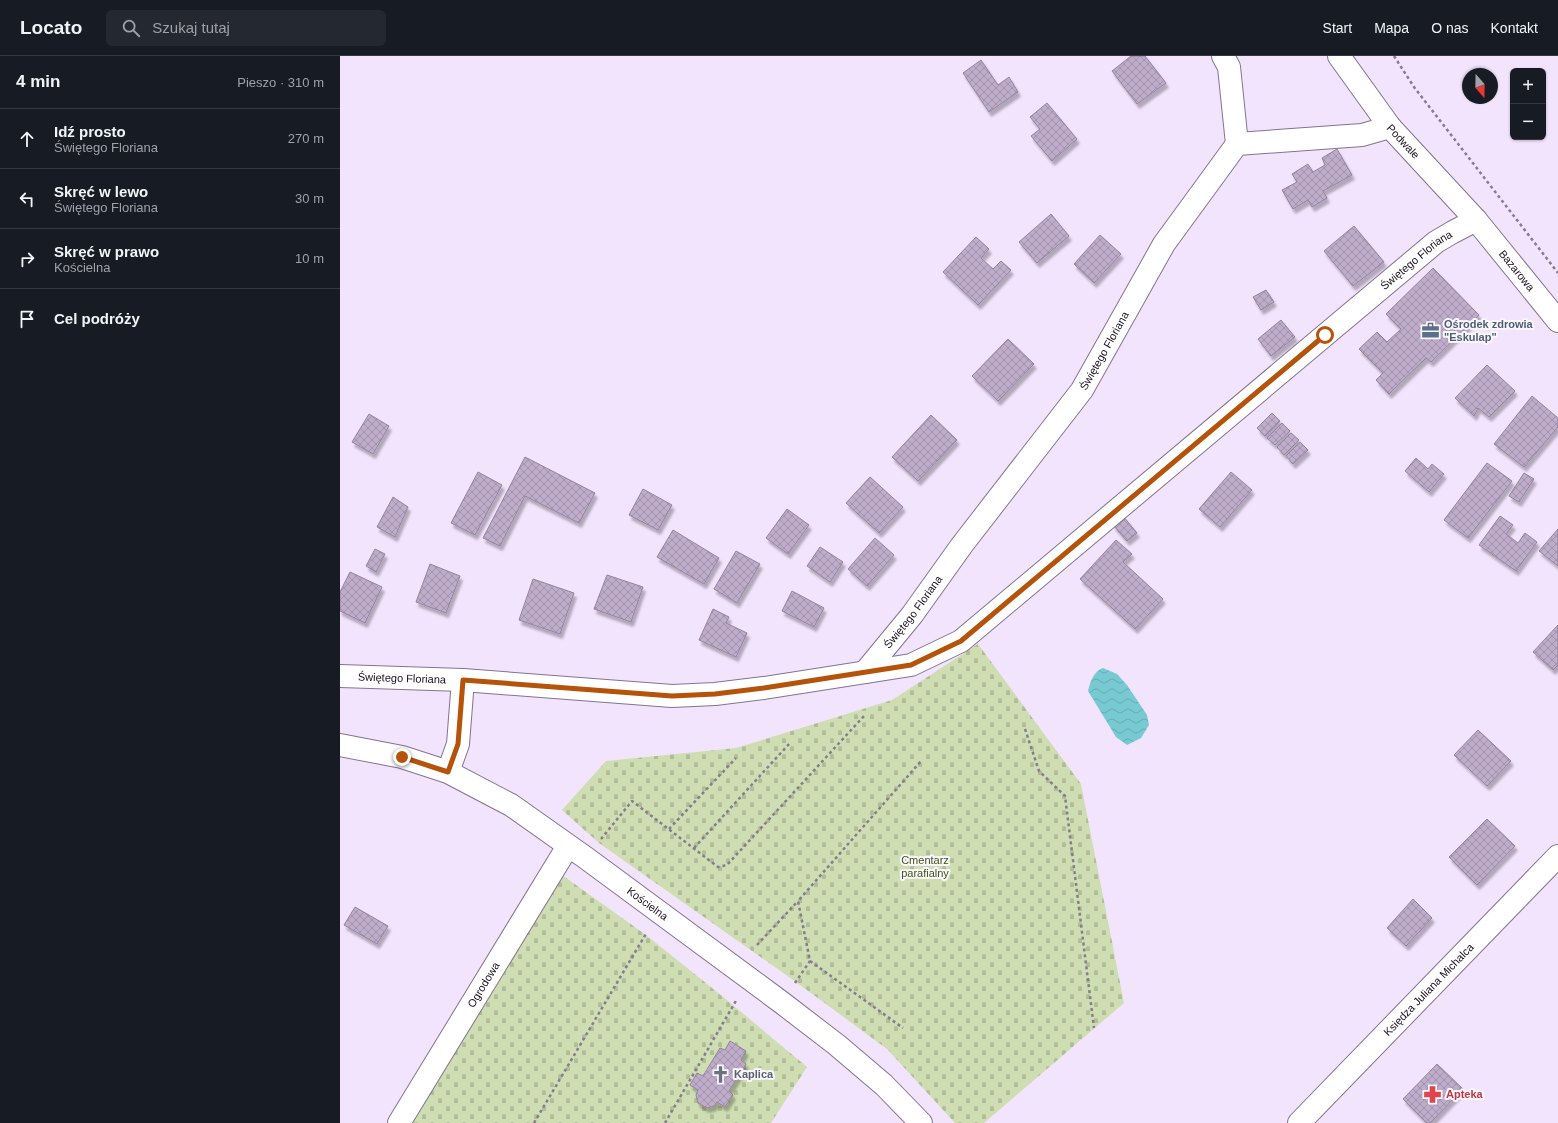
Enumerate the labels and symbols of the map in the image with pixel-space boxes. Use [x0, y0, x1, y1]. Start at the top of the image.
north arrow [1462, 68, 1498, 104]
street label: Podwale [1385, 122, 1422, 161]
street label: Świętego Floriana [1378, 227, 1455, 292]
street label: Bazarowa [1497, 248, 1538, 294]
street label: Świętego Floriana [1077, 309, 1131, 392]
place label: Ośrodek zdrowia "Eskulap" [1444, 318, 1534, 343]
office icon: Ośrodek zdrowia "Eskulap" [1421, 320, 1441, 340]
route start [1316, 326, 1334, 344]
street label: Świętego Floriana [881, 572, 945, 650]
street label: Świętego Floriana [358, 671, 447, 685]
route end [393, 748, 411, 766]
park label: Cmentarz parafialny [901, 854, 949, 879]
street label: Kościelna [625, 884, 671, 923]
street label: Księdza Juliana Michalca [1381, 940, 1476, 1038]
street label: Ogrodowa [465, 959, 502, 1010]
church icon: Kaplica [711, 1064, 731, 1084]
place label: Kaplica [734, 1068, 774, 1080]
pharmacy icon: Apteka [1423, 1084, 1443, 1104]
place label: Apteka [1446, 1088, 1484, 1100]

